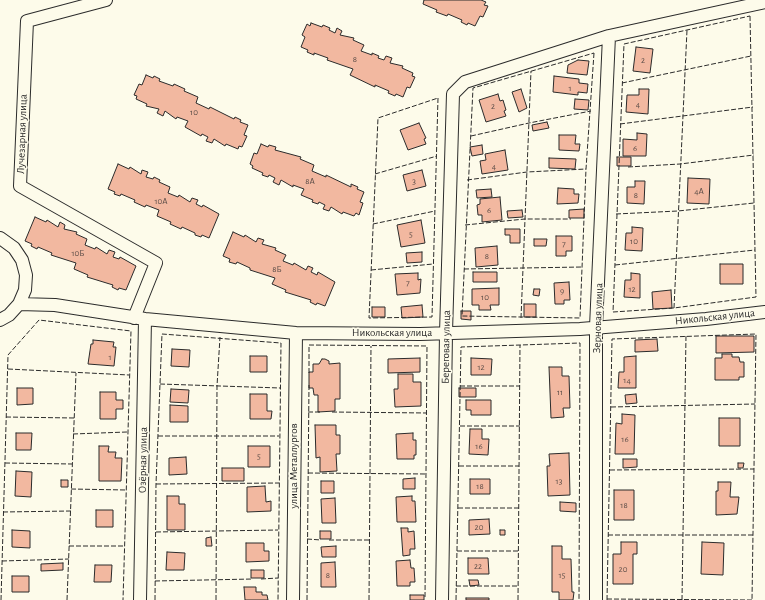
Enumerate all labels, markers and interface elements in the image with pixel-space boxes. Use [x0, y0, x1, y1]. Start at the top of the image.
house number: 8 [353, 54, 357, 64]
house number: 2 [641, 55, 645, 65]
house number: 1 [568, 83, 572, 93]
street label: Лучезарная улица [14, 94, 30, 174]
house number: 4 [636, 99, 640, 109]
house number: 2 [491, 101, 495, 111]
house number: 10 [190, 107, 198, 117]
house number: 6 [633, 143, 637, 153]
house number: 4 [492, 161, 496, 171]
house number: 8А [305, 176, 315, 186]
house number: 3 [412, 176, 416, 186]
house number: 4А [694, 186, 704, 196]
house number: 8 [634, 190, 638, 200]
house number: 10А [154, 196, 168, 206]
house number: 6 [487, 205, 491, 215]
house number: 5 [409, 229, 413, 239]
house number: 10 [630, 236, 638, 246]
house number: 7 [562, 239, 566, 249]
house number: 10Б [72, 248, 84, 258]
house number: 8 [485, 251, 489, 261]
house number: 8Б [272, 264, 282, 274]
house number: 7 [406, 278, 410, 288]
street label: Зерновая улица [590, 283, 606, 353]
house number: 12 [628, 284, 636, 294]
house number: 9 [560, 286, 564, 296]
house number: 10 [481, 292, 489, 302]
street label: Никольская улица [674, 306, 756, 328]
street label: Береговая улица [439, 310, 453, 384]
street label: Никольская улица [352, 326, 432, 340]
house number: 1 [108, 352, 112, 362]
house number: 12 [477, 362, 485, 372]
house number: 14 [623, 375, 631, 385]
house number: 11 [557, 387, 563, 397]
street label: улица Металлургов [287, 424, 301, 508]
street label: Озёрная улица [136, 427, 150, 493]
house number: 16 [621, 434, 629, 444]
house number: 16 [475, 441, 483, 451]
house number: 5 [257, 451, 261, 461]
house number: 13 [556, 476, 562, 486]
house number: 18 [476, 481, 484, 491]
house number: 18 [620, 500, 628, 510]
house number: 20 [475, 522, 483, 532]
house number: 22 [474, 561, 482, 571]
house number: 20 [619, 564, 627, 574]
house number: 8 [326, 570, 330, 580]
house number: 15 [559, 570, 565, 580]

